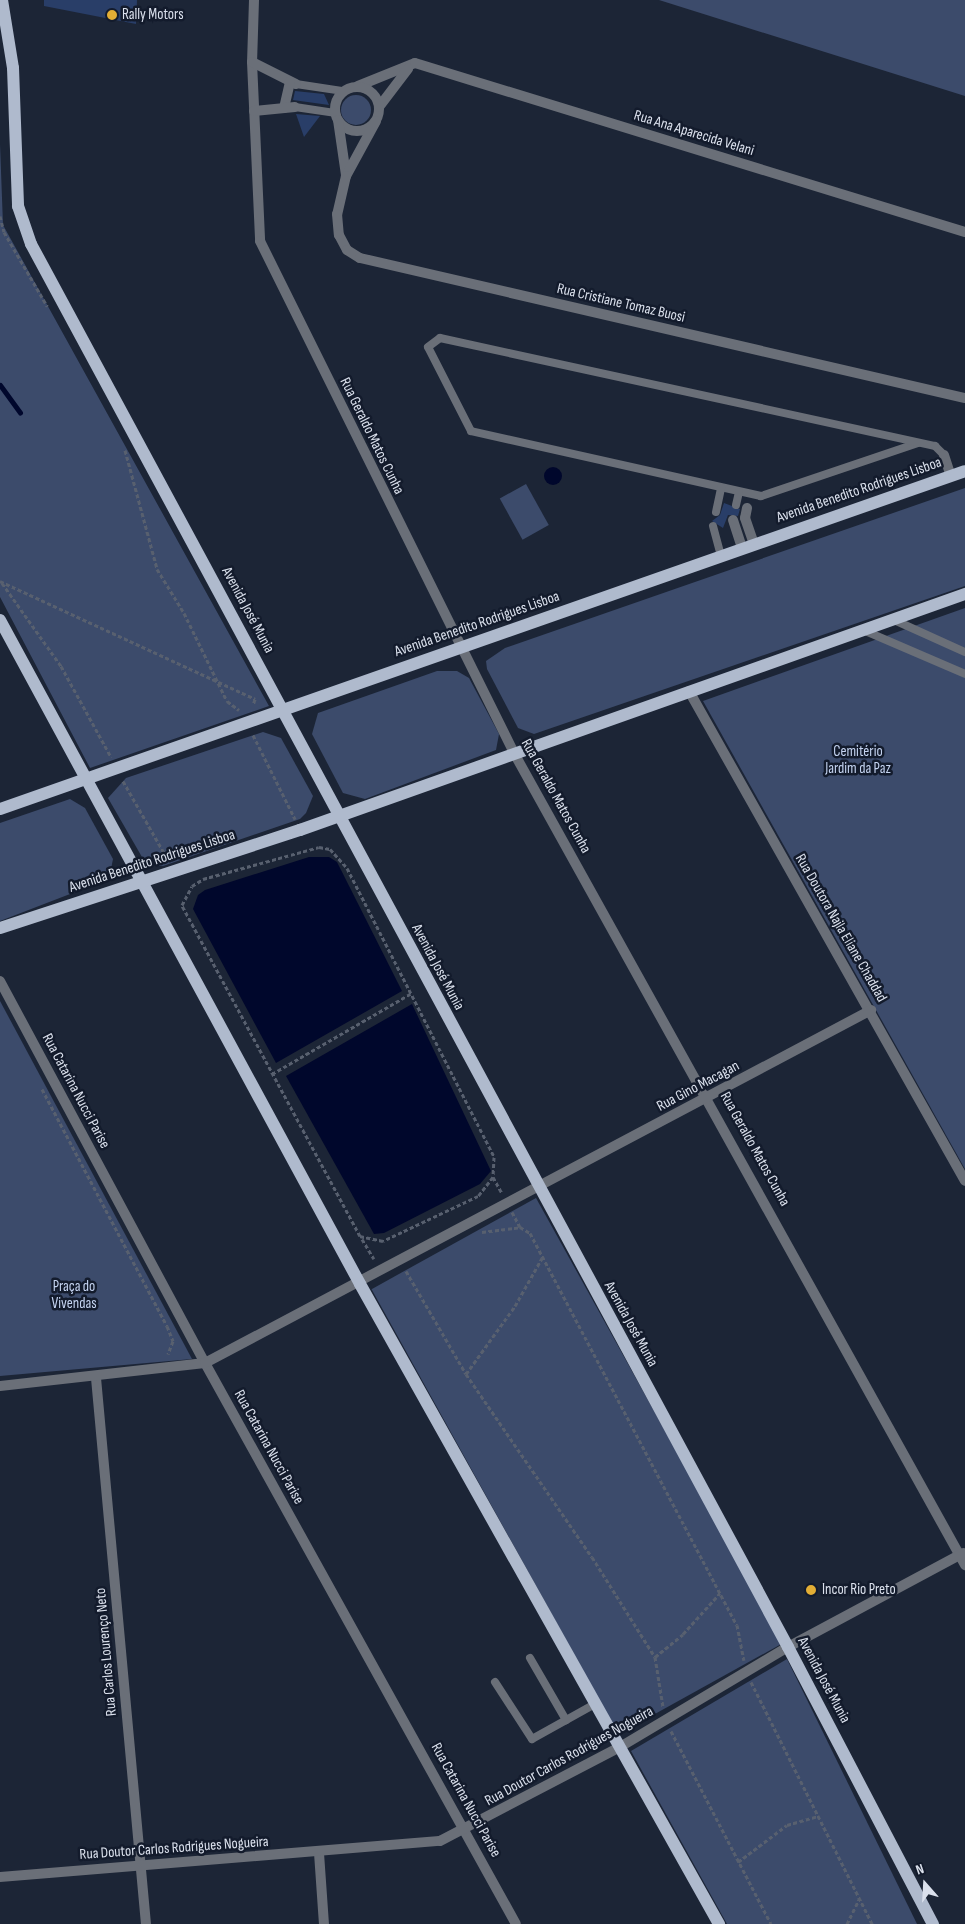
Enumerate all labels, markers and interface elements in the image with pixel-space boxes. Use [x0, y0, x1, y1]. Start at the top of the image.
place label: Rally Motors [122, 6, 184, 24]
marker: Rally Motors [106, 9, 118, 21]
street label: Rua Ana Aparecida Velani [632, 106, 756, 160]
street label: Rua Cristiane Tomaz Buosi [555, 280, 687, 326]
street label: Rua Geraldo Matos Cunha [336, 375, 408, 497]
street label: Avenida Benedito Rodrigues Lisboa [774, 453, 944, 527]
street label: Avenida José Munia [218, 564, 278, 656]
street label: Avenida Benedito Rodrigues Lisboa [392, 587, 562, 661]
street label: Rua Geraldo Matos Cunha [517, 736, 595, 856]
park label: Cemitério Jardim da Paz [825, 742, 891, 777]
street label: Avenida Benedito Rodrigues Lisboa [67, 826, 237, 896]
street label: Rua Doutora Najla Eliane Chaddad [791, 851, 891, 1005]
street label: Avenida José Munia [408, 921, 468, 1013]
street label: Rua Catarina Nucci Parise [38, 1030, 114, 1152]
street label: Rua Gino Macagan [654, 1057, 742, 1115]
street label: Rua Geraldo Matos Cunha [716, 1089, 794, 1209]
park label: Praça do Vivendas [51, 1277, 97, 1312]
street label: Avenida José Munia [600, 1278, 662, 1370]
street label: Rua Catarina Nucci Parise [230, 1387, 308, 1507]
place label: Incor Rio Preto [822, 1581, 896, 1599]
marker: Incor Rio Preto [804, 1583, 818, 1597]
street label: Rua Carlos Lourenço Neto [91, 1587, 121, 1717]
street label: Avenida José Munia [794, 1634, 854, 1726]
street label: Rua Doutor Carlos Rodrigues Nogueira [482, 1702, 656, 1810]
street label: Rua Catarina Nucci Parise [427, 1740, 505, 1860]
street label: Rua Doutor Carlos Rodrigues Nogueira [79, 1832, 269, 1864]
north arrow [900, 1859, 950, 1909]
text: N [914, 1860, 926, 1879]

